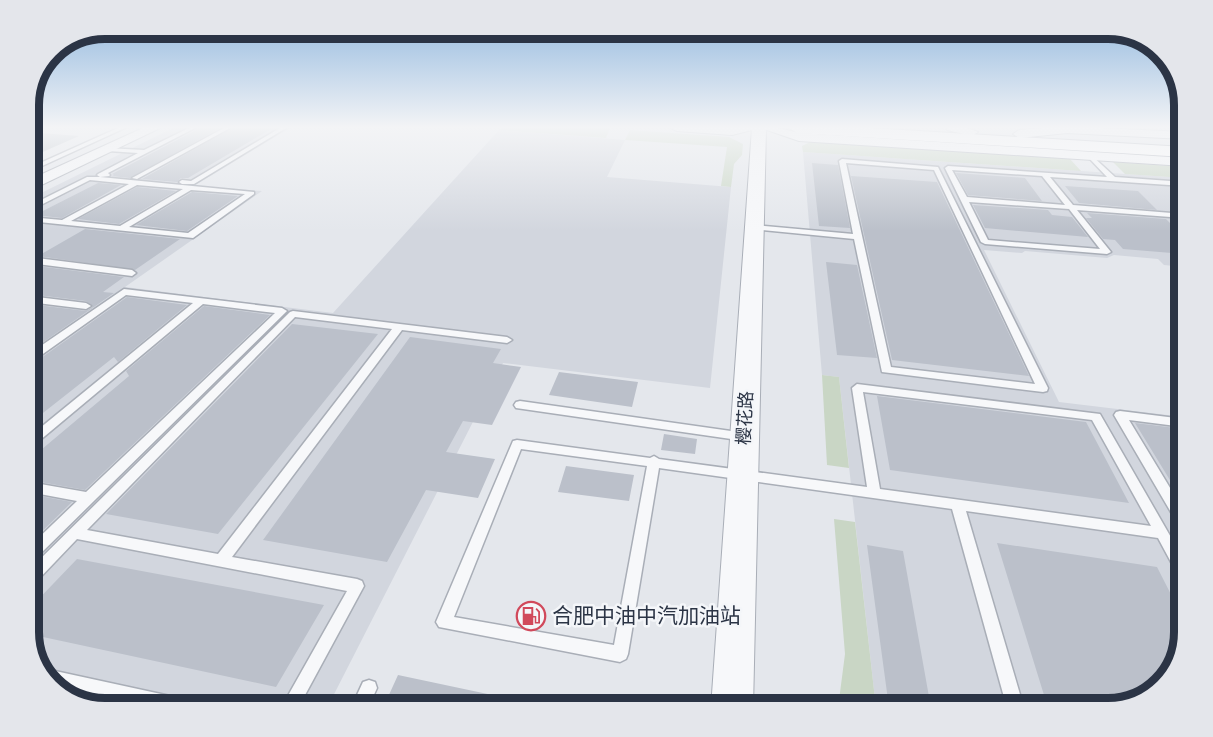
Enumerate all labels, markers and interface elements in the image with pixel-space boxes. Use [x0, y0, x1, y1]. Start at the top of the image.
street label: 樱花路 [734, 390, 756, 445]
fuel station icon: 合肥中油中汽加油站 [515, 600, 547, 632]
place label: 合肥中油中汽加油站 [552, 605, 741, 627]

